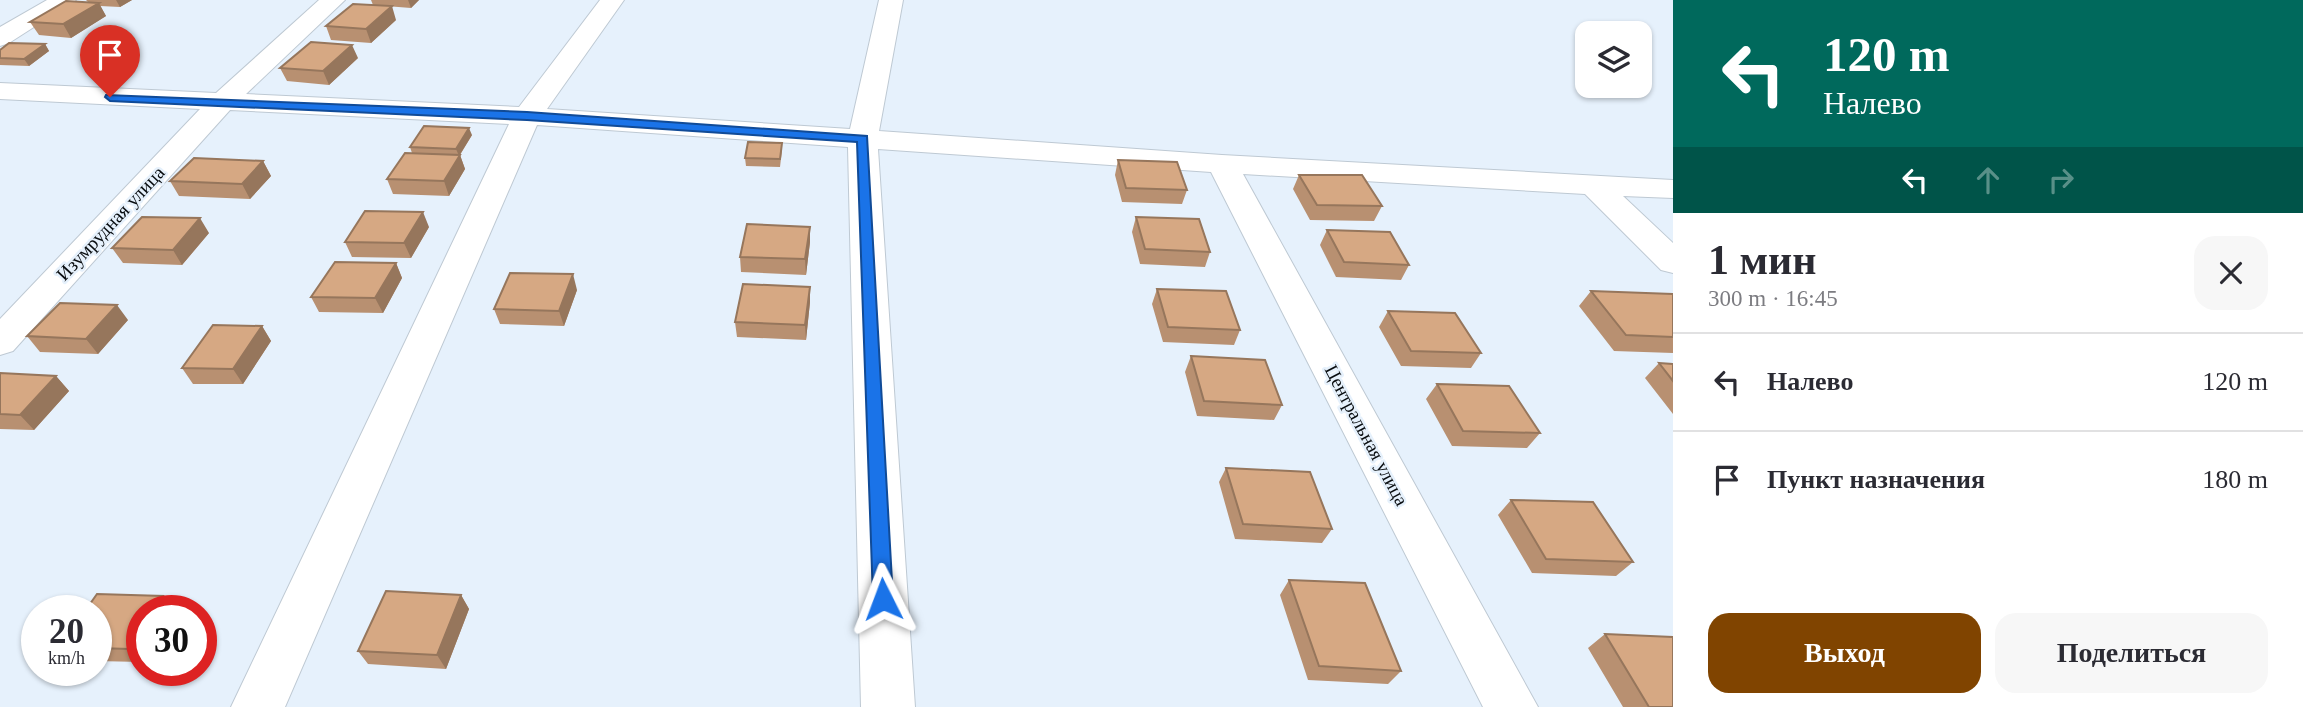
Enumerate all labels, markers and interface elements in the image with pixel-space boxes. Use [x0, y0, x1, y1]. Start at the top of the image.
map controls [1575, 21, 1652, 98]
button: layers [1575, 21, 1652, 98]
pin [80, 25, 140, 97]
text: 120 m [1823, 27, 1950, 82]
icon: left [1708, 28, 1799, 119]
icon: arrive [91, 36, 129, 74]
text: Налево [1823, 85, 1922, 121]
icon: left [1896, 161, 1934, 199]
icon: ahead [1969, 161, 2007, 199]
icon: right [2042, 161, 2080, 199]
street label: Изумрудная улица [52, 162, 169, 285]
button: close [2194, 236, 2268, 310]
text: 1 мин [1708, 237, 1817, 283]
text: 300 m · 16:45 [1708, 286, 1838, 311]
street label: Центральная улица [1321, 361, 1413, 510]
icon: left [1708, 363, 1746, 401]
text: Налево [1767, 367, 1853, 396]
text: 120 m [2202, 367, 2268, 396]
icon: arrive [1708, 461, 1746, 499]
text: Пункт назначения [1767, 465, 1985, 494]
text: 180 m [2202, 465, 2268, 494]
position arrow [846, 562, 920, 636]
speed limit sign: 30 [126, 595, 217, 686]
text: 20 [49, 612, 84, 651]
button: Выход [1708, 613, 1981, 693]
button: Поделиться [1995, 613, 2268, 693]
text: km/h [48, 648, 85, 668]

